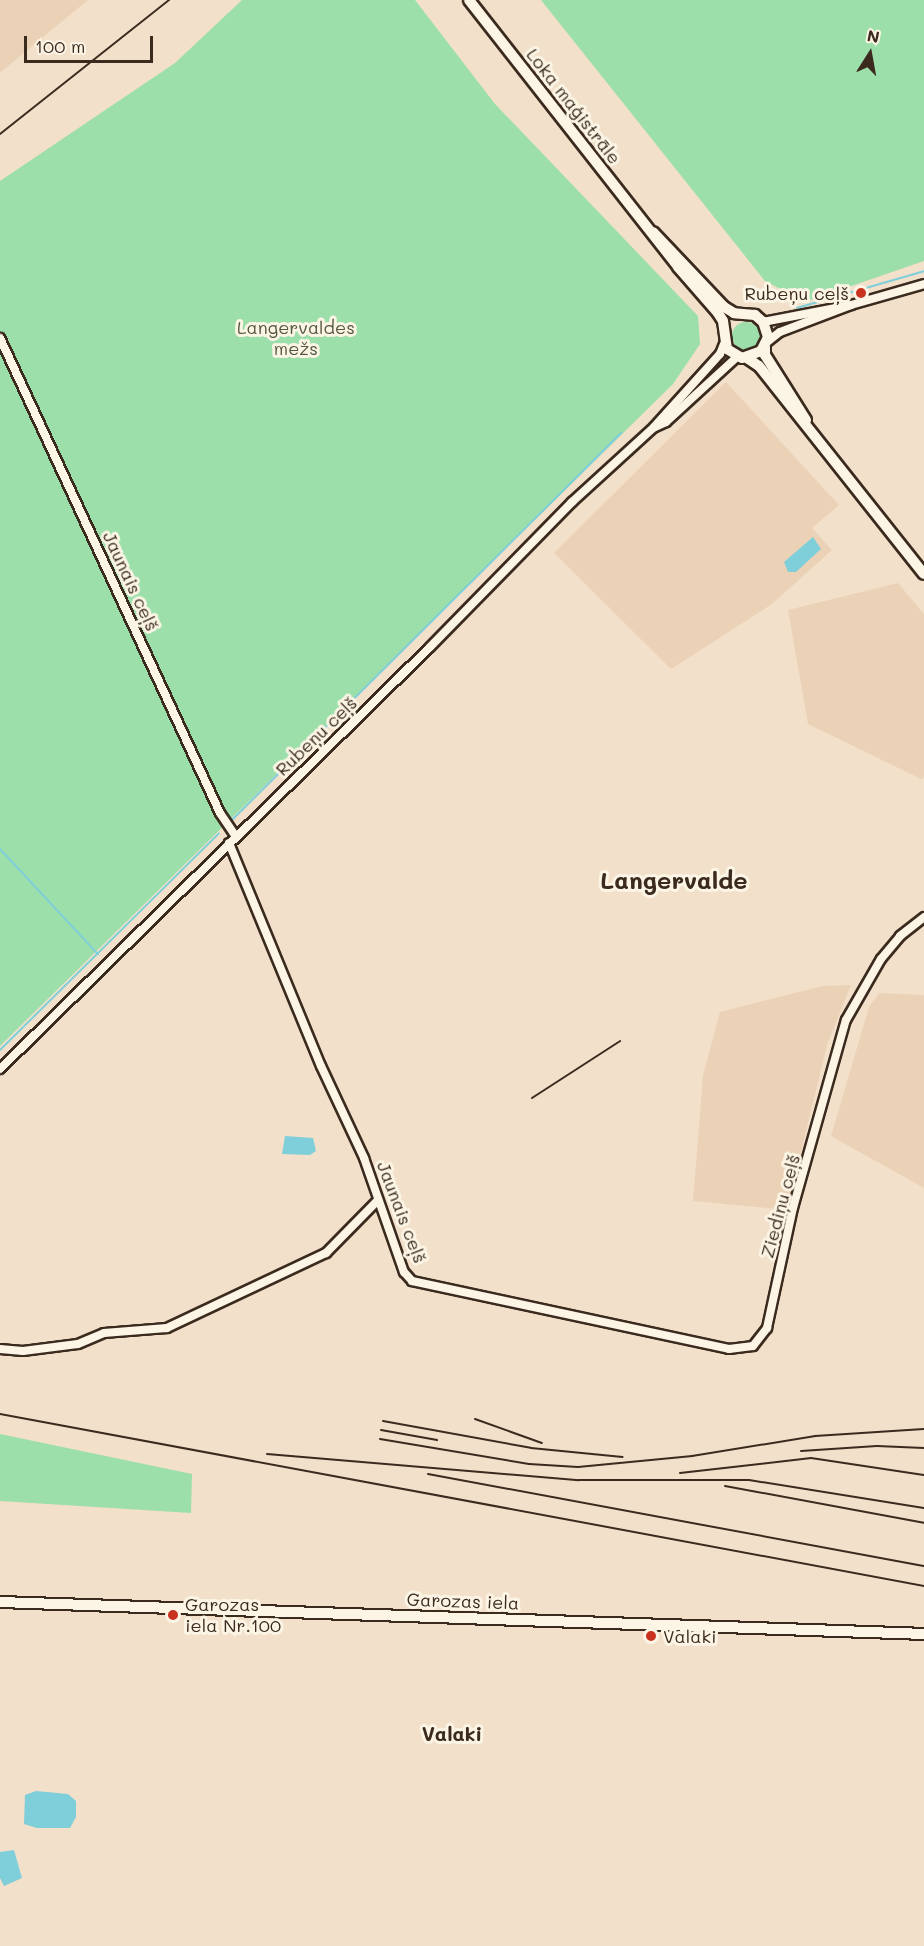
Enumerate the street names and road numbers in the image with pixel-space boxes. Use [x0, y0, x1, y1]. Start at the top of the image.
street label: Loka maģistrāle [522, 44, 626, 168]
street label: Jaunais ceļš [99, 528, 163, 634]
street label: Rubeņu ceļš [271, 692, 361, 780]
street label: Ziediņu ceļš [756, 1152, 804, 1260]
street label: Jaunais ceļš [373, 1158, 431, 1266]
street label: Garozas iela [406, 1588, 520, 1614]

